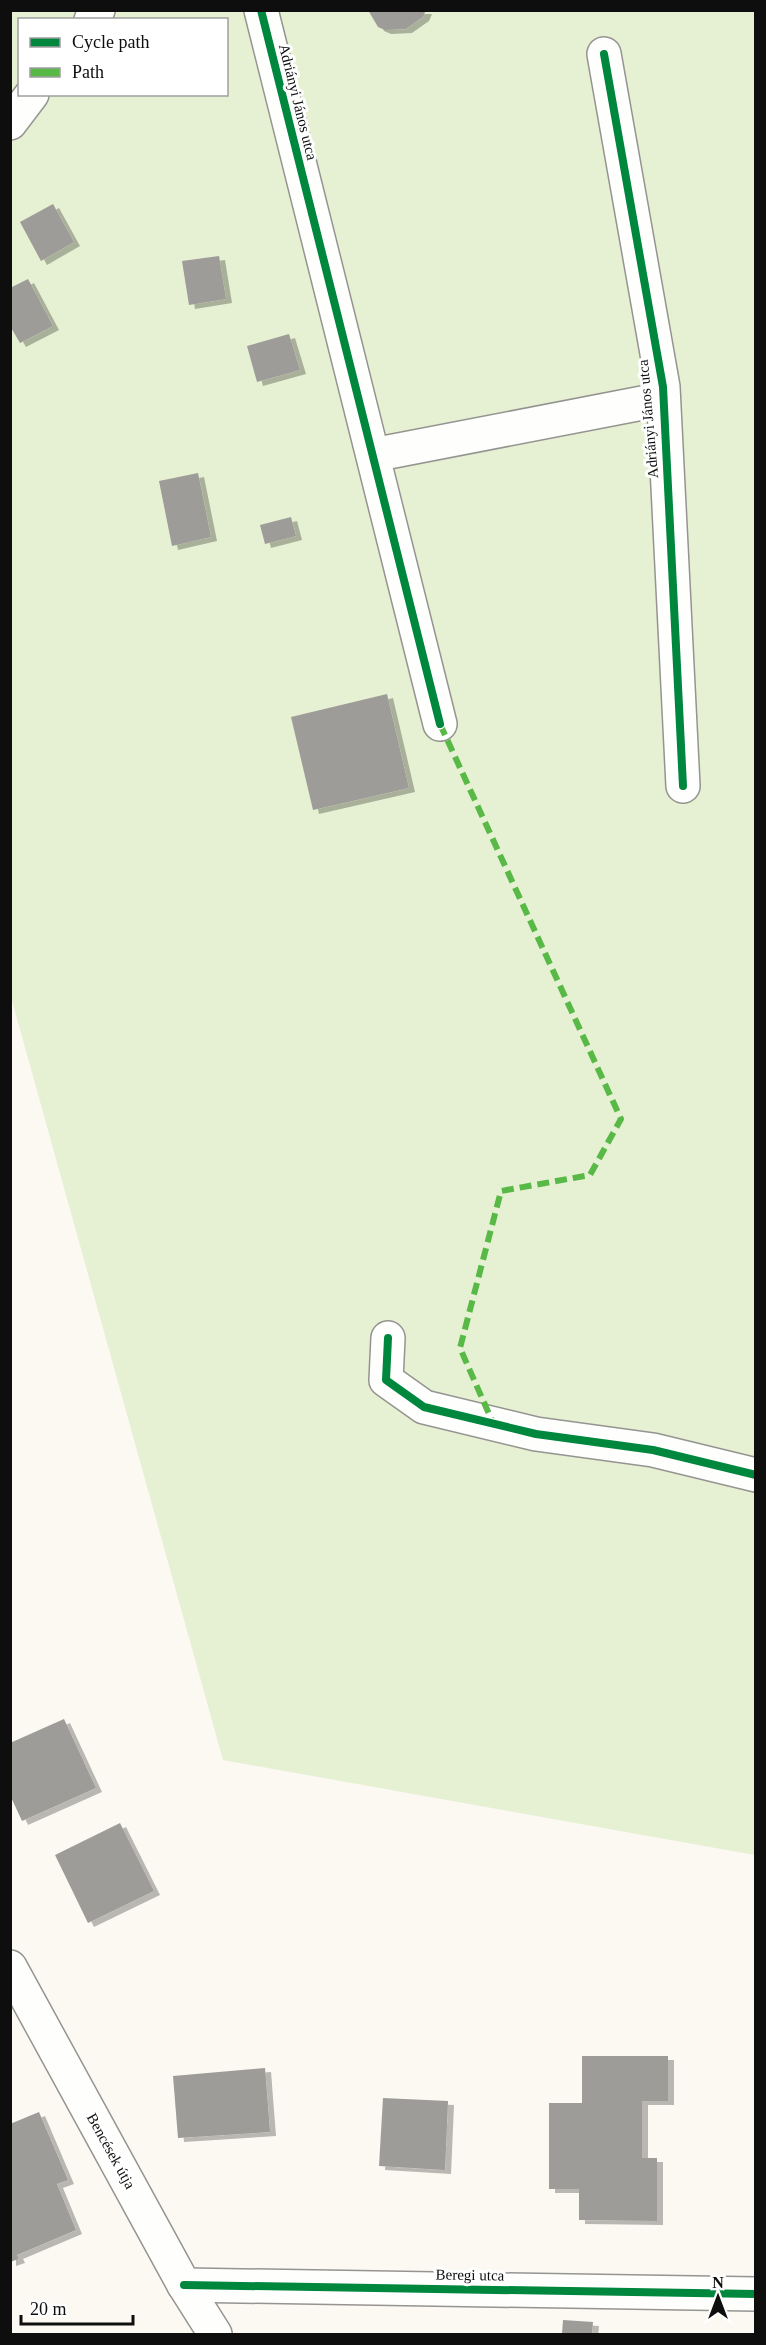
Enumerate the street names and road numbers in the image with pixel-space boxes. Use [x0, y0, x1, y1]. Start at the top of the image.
street label: Adriányi János utca [276, 42, 320, 162]
street label: Adriányi János utca [635, 359, 661, 479]
street label: Bencések útja [84, 2111, 138, 2192]
street label: Beregi utca [436, 2266, 505, 2284]

